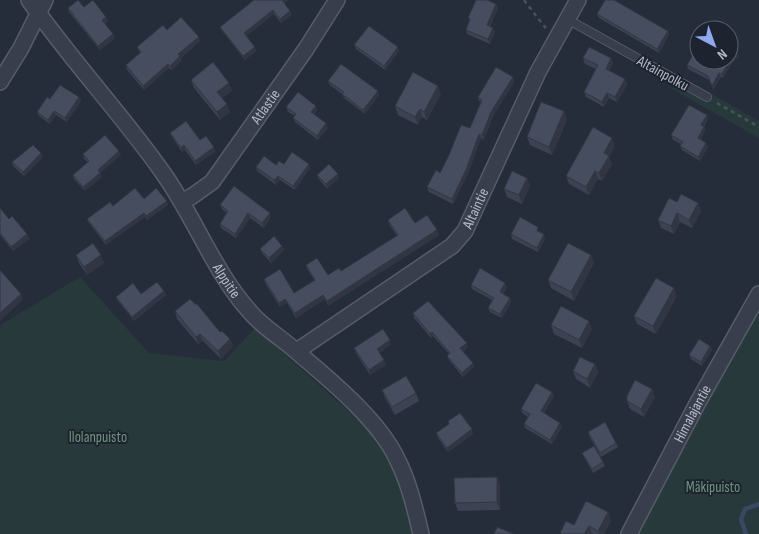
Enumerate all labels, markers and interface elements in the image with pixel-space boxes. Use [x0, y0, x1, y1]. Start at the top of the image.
north arrow [689, 20, 739, 70]
text: N [714, 46, 731, 63]
street label: Altainpolku [633, 51, 692, 95]
street label: Atlastie [246, 86, 285, 129]
street label: Altaintie [458, 185, 493, 233]
street label: Alppitie [207, 259, 245, 302]
street label: Himalajantie [670, 382, 716, 446]
park label: Ilolanpuisto [69, 428, 127, 447]
park label: Mäkipuisto [686, 478, 740, 497]

